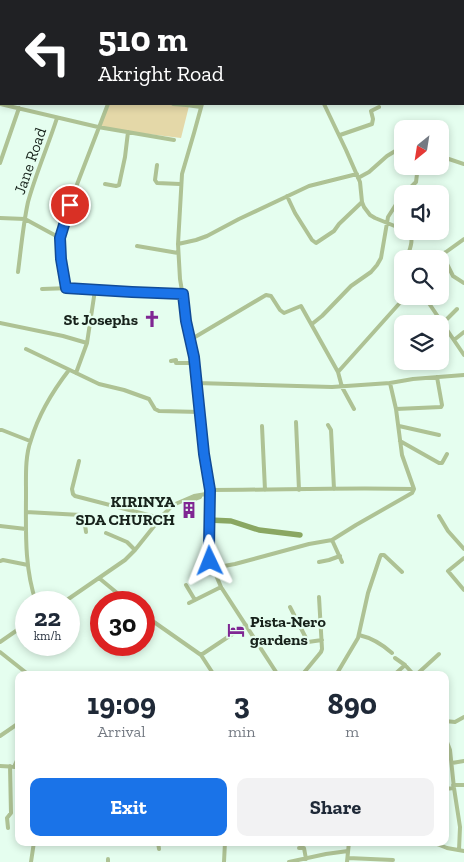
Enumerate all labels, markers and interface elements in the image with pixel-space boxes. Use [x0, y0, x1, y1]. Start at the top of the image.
text: 510 m [98, 18, 188, 60]
icon: left [15, 20, 80, 85]
text: Akright Road [98, 60, 224, 87]
north arrow [394, 120, 449, 175]
map controls [394, 120, 449, 370]
street label: Jane Road [10, 125, 50, 197]
pin [49, 184, 91, 226]
button: sound [394, 185, 449, 240]
icon: arrive [56, 191, 84, 219]
button: search [394, 250, 449, 305]
church icon: St Josephs [142, 309, 162, 329]
place label: St Josephs [63, 310, 138, 329]
button: layers [394, 315, 449, 370]
place label: KIRINYA SDA CHURCH [75, 492, 175, 529]
building icon: KIRINYA SDA CHURCH [179, 500, 199, 520]
position arrow [183, 534, 235, 586]
speed limit sign: 30 [90, 591, 155, 656]
text: 22 [34, 602, 61, 632]
place label: Pista-Nero gardens [250, 612, 326, 649]
hotel icon: Pista-Nero gardens [226, 620, 246, 640]
text: km/h [34, 629, 61, 643]
text: 19:09 [87, 686, 156, 722]
text: 3 [234, 686, 250, 722]
text: 890 [327, 686, 377, 722]
text: Arrival [97, 722, 146, 741]
text: min [228, 722, 255, 741]
text: m [345, 722, 359, 741]
button: Exit [30, 778, 227, 836]
button: Share [237, 778, 434, 836]

